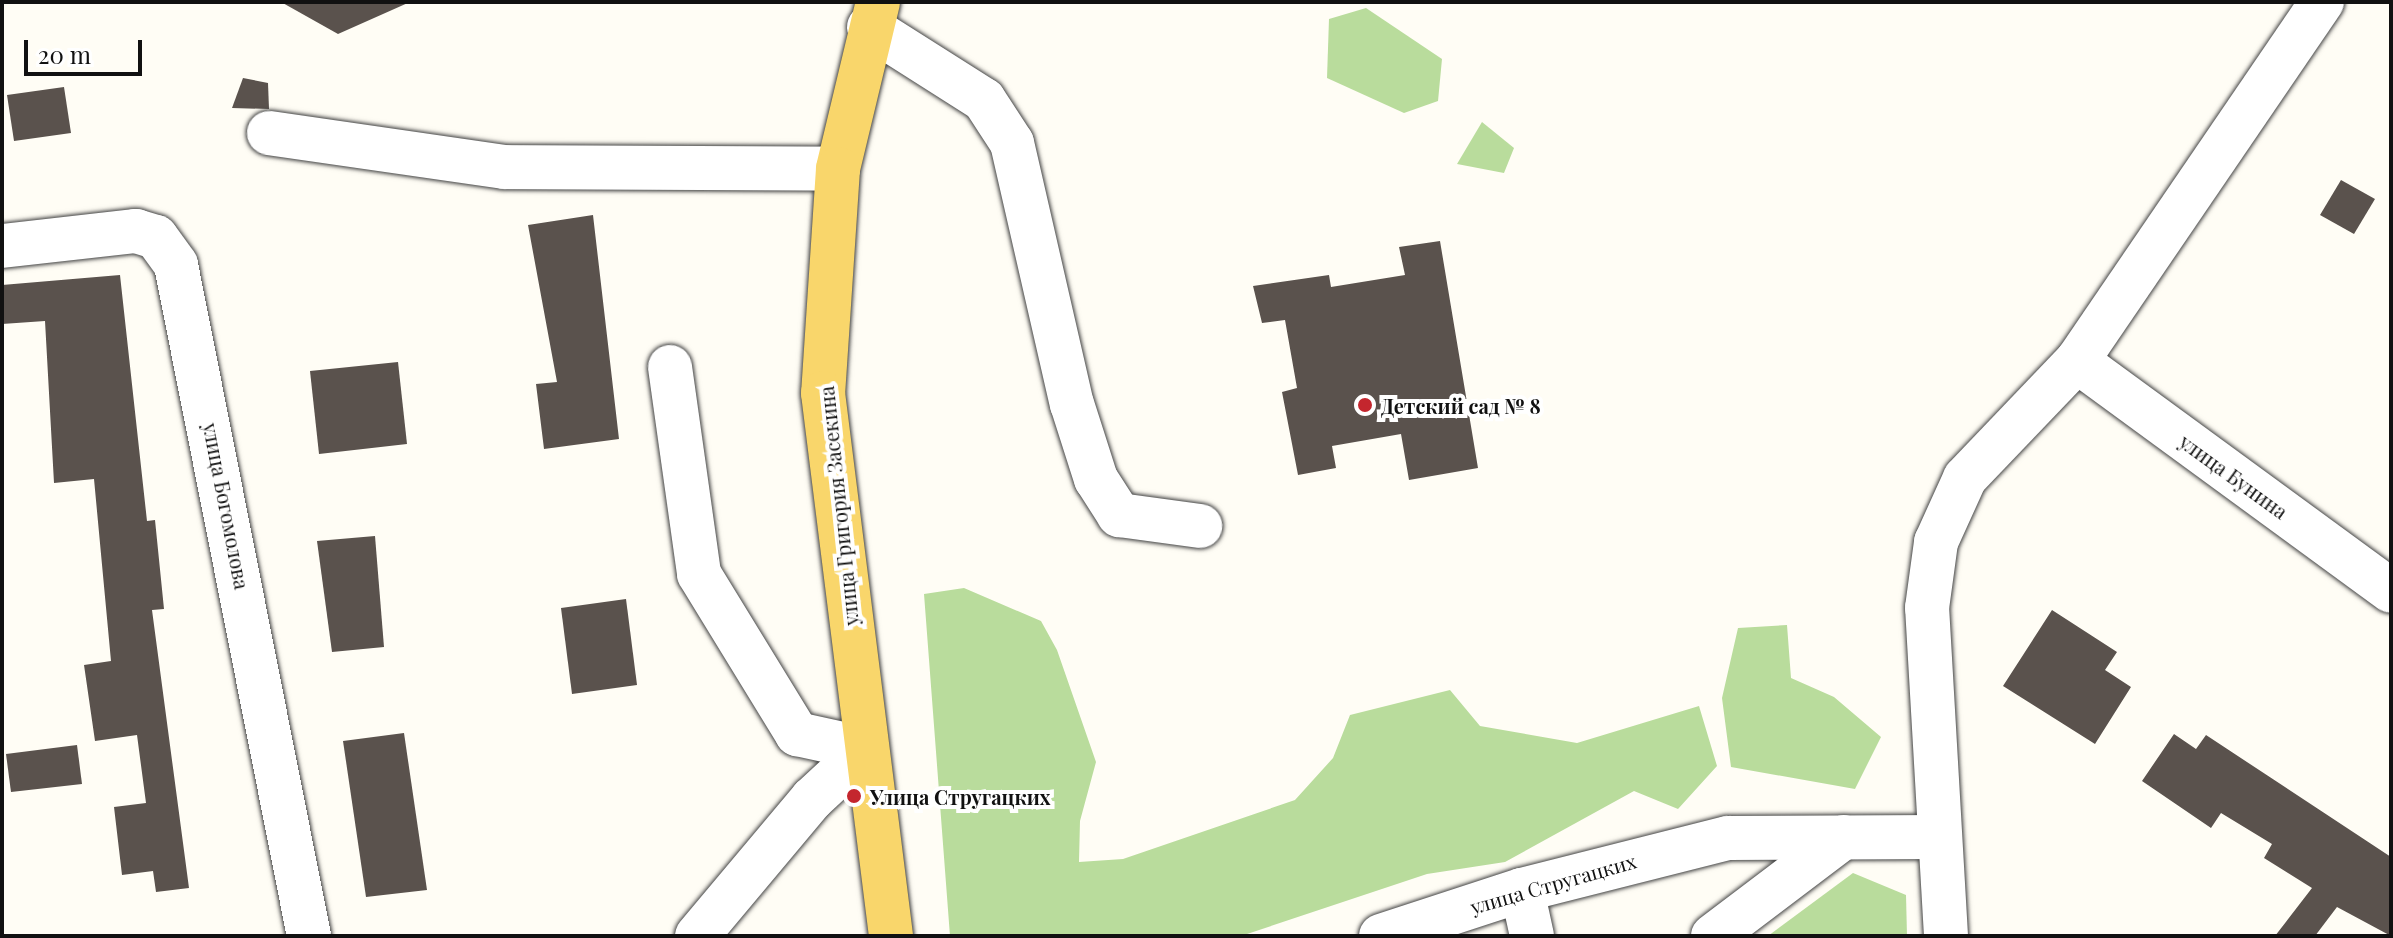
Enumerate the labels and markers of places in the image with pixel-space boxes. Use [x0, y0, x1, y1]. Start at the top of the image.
place label: Детский сад № 8 [1381, 393, 1541, 417]
marker: Детский сад № 8 [1356, 396, 1374, 414]
place label: Улица Стругацких [870, 784, 1051, 808]
marker: Улица Стругацких [845, 787, 863, 805]

